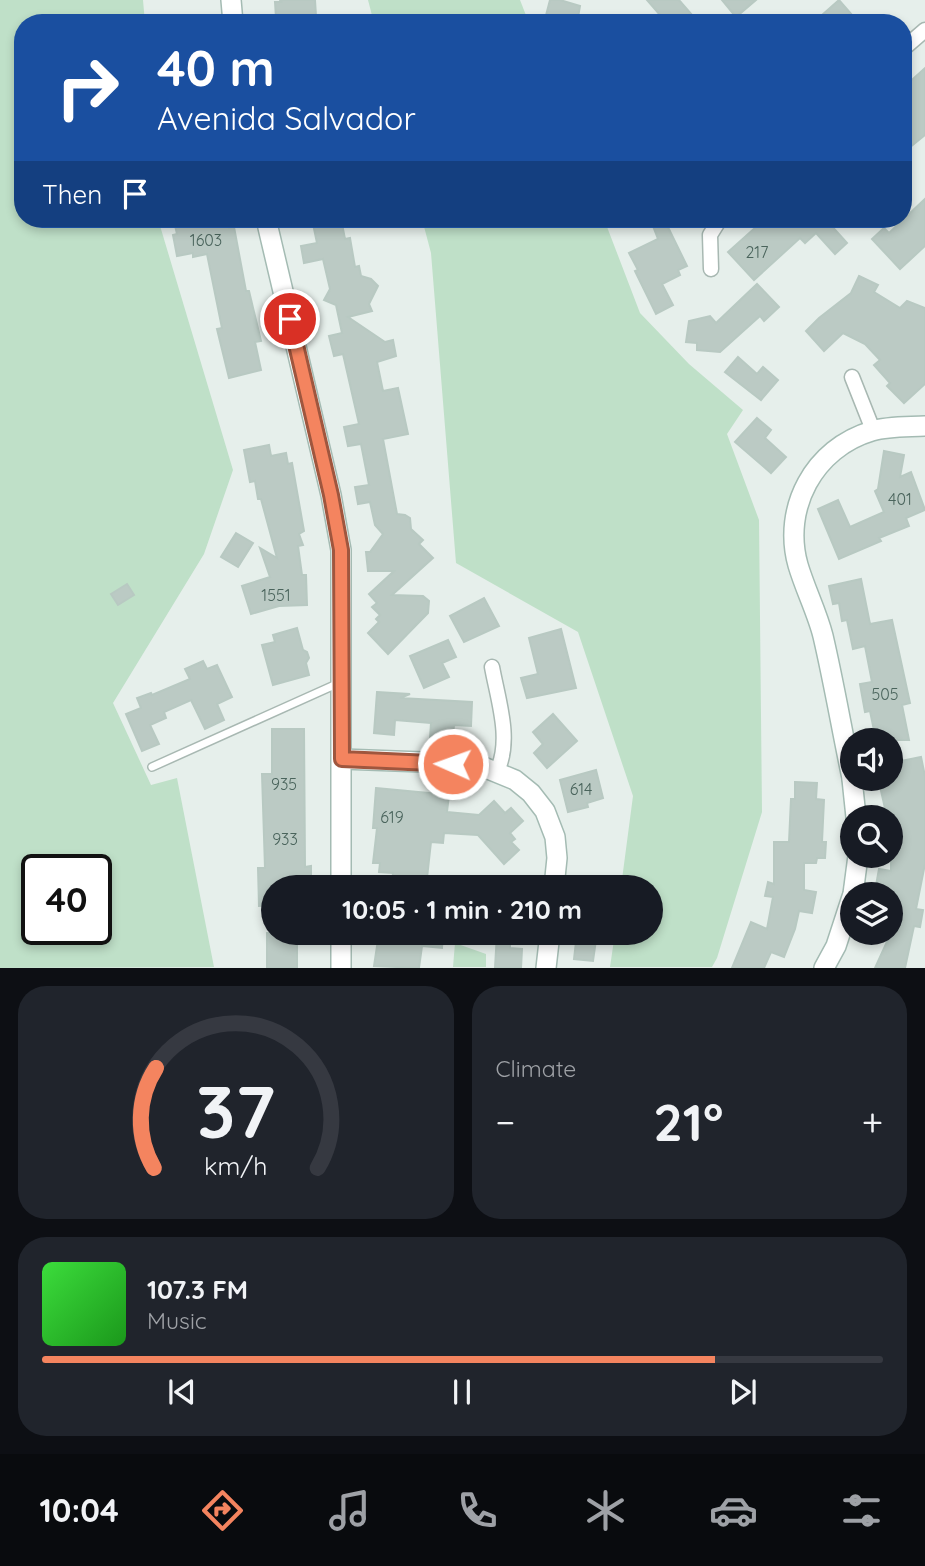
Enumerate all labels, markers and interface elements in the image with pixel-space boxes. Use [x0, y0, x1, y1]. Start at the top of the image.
text: 40 m [157, 37, 275, 98]
icon: right [42, 42, 133, 133]
text: Avenida Salvador [157, 98, 416, 138]
icon: arrive [116, 175, 154, 213]
text: Then [42, 178, 102, 211]
house number: 1603 [190, 230, 222, 250]
house number: 217 [746, 242, 769, 262]
pin [260, 289, 320, 349]
icon: arrive [271, 300, 309, 338]
house number: 401 [888, 489, 912, 509]
house number: 1551 [261, 585, 291, 605]
house number: 505 [872, 684, 898, 704]
position arrow [416, 727, 490, 801]
map controls [840, 728, 903, 945]
button: sound [840, 728, 903, 791]
house number: 935 [271, 774, 297, 794]
house number: 614 [570, 779, 592, 799]
button: search [840, 805, 903, 868]
house number: 619 [380, 807, 404, 827]
house number: 933 [272, 829, 298, 849]
speed limit sign: 40 [21, 854, 112, 945]
button: layers [840, 882, 903, 945]
text: 10:05 · 1 min · 210 m [342, 893, 582, 926]
text: Climate [496, 1054, 576, 1083]
text: 37 [196, 1066, 275, 1157]
text: 21° [653, 1089, 724, 1154]
text: − [496, 1098, 515, 1146]
text: + [862, 1098, 883, 1146]
text: km/h [204, 1150, 267, 1181]
text: 107.3 FM [147, 1273, 248, 1306]
text: Music [147, 1306, 207, 1335]
icon: previous [163, 1373, 201, 1411]
icon: pause [443, 1373, 481, 1411]
icon: next [724, 1373, 762, 1411]
icon: directions [198, 1486, 247, 1535]
icon: music [325, 1486, 374, 1535]
icon: phone [453, 1486, 502, 1535]
icon: climate [581, 1486, 630, 1535]
icon: car [709, 1486, 758, 1535]
icon: filters [837, 1486, 886, 1535]
text: 10:04 [39, 1490, 119, 1530]

